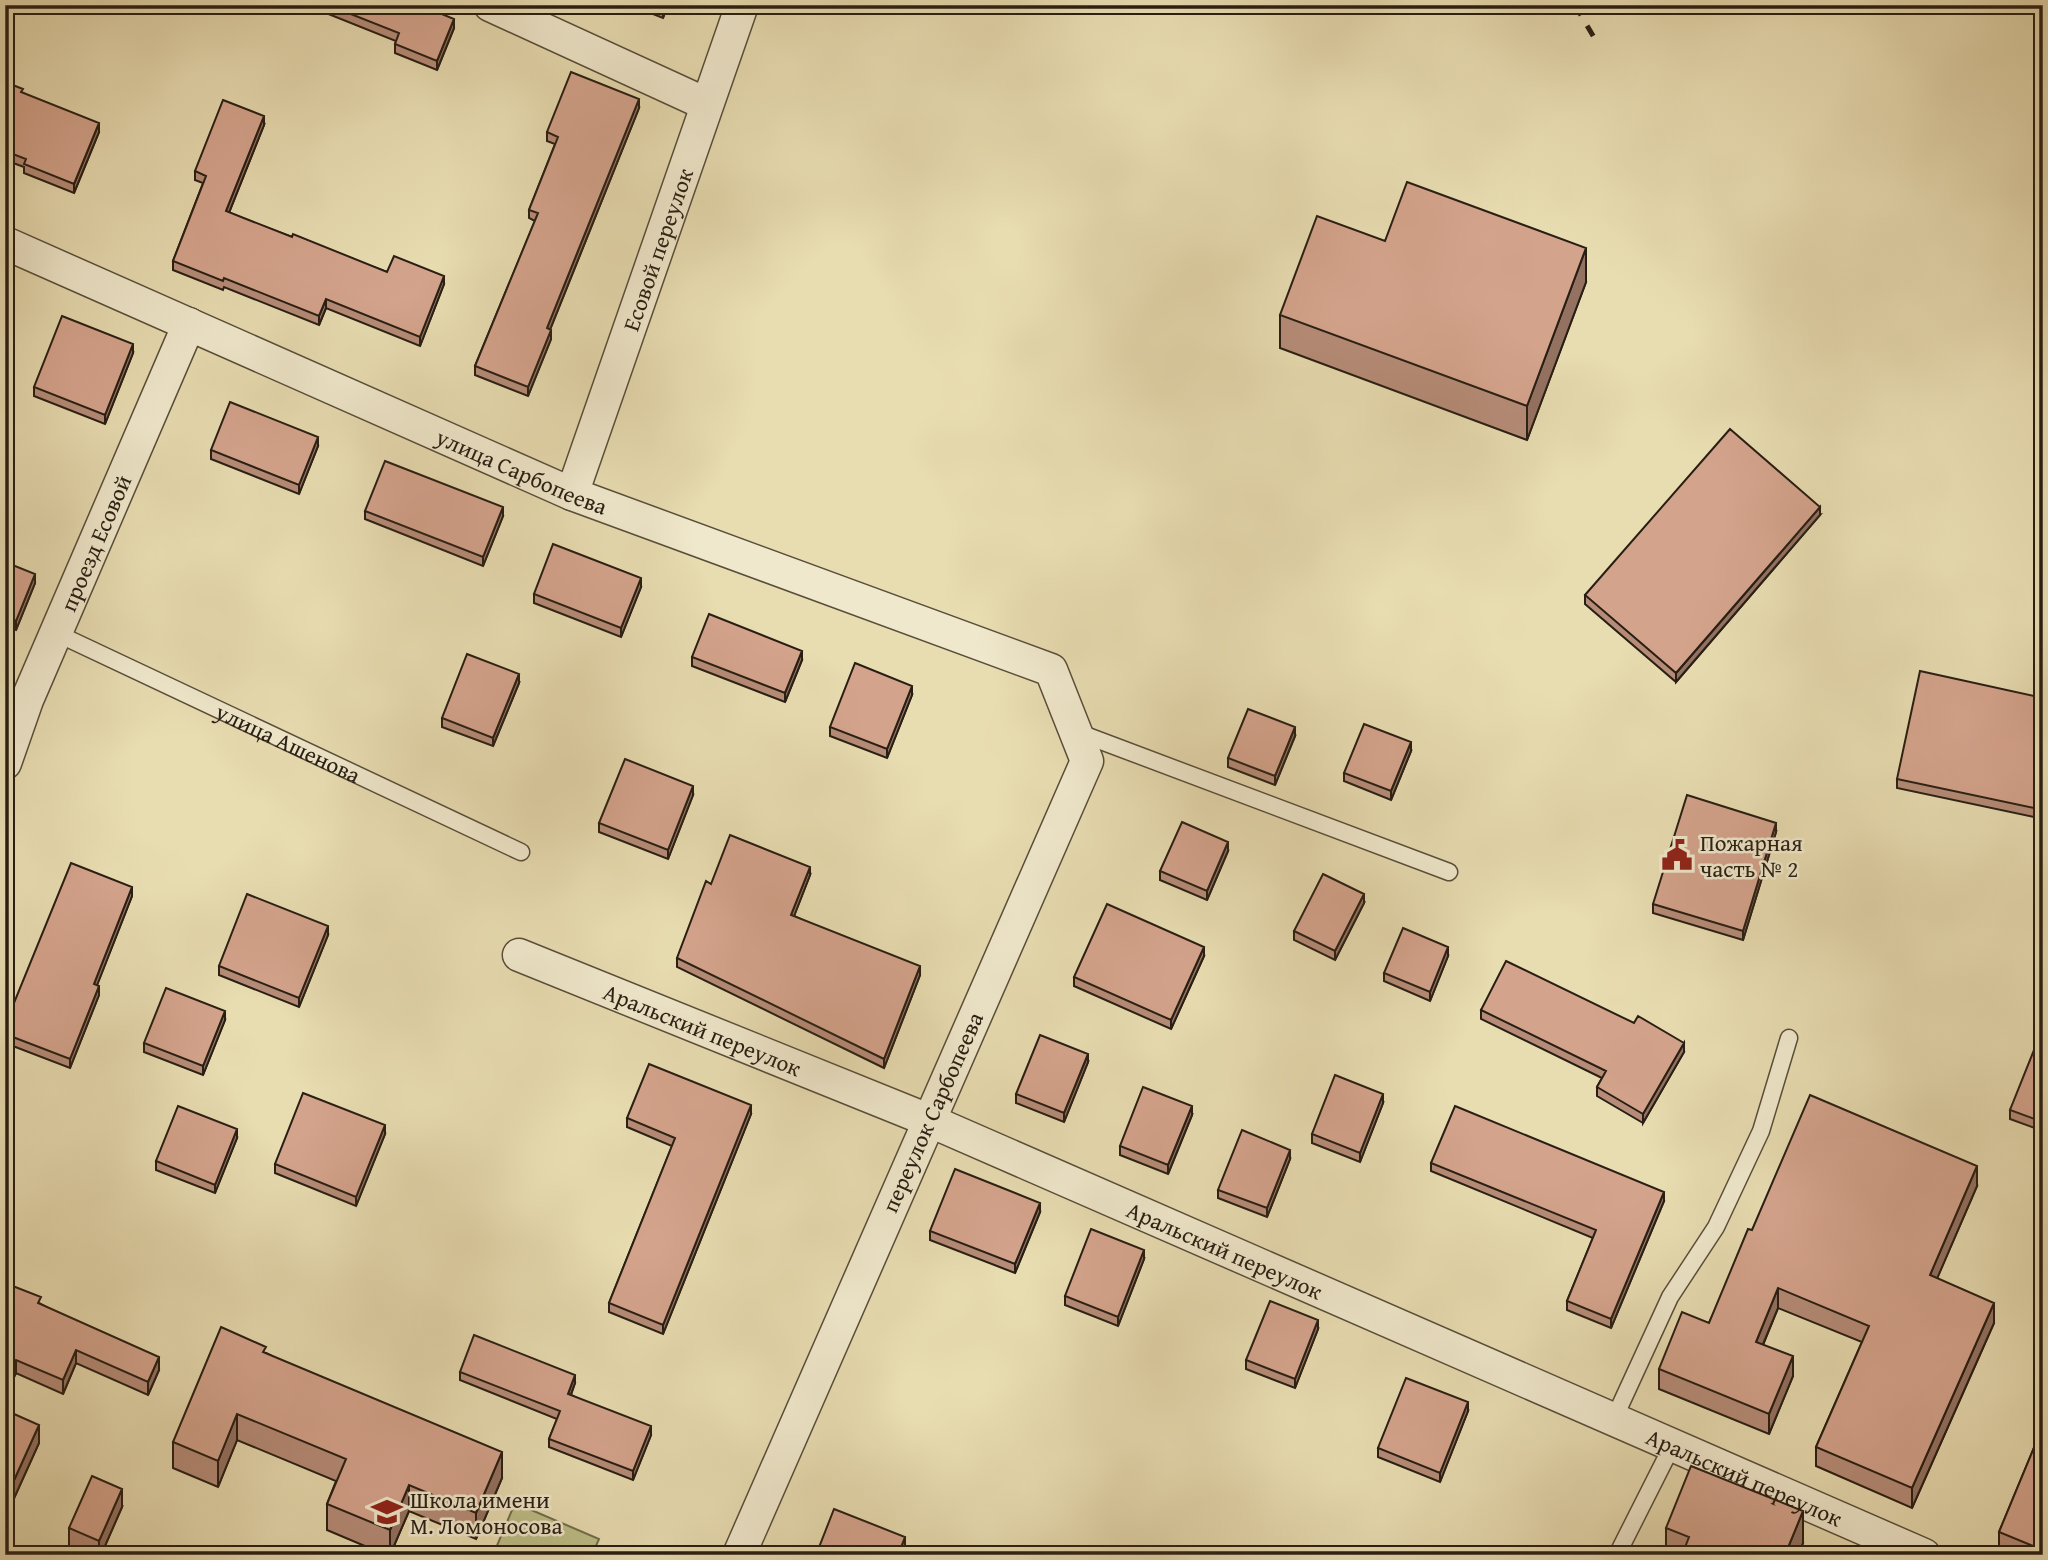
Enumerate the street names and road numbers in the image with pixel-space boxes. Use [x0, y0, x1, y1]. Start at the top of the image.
street label: Есовой переулок [613, 163, 701, 335]
street label: улица Сарбопеева [430, 419, 612, 522]
street label: проезд Есовой [51, 469, 139, 616]
street label: улица Ашенова [210, 694, 366, 791]
street label: Аральский переулок [599, 974, 807, 1084]
street label: переулок Сарбопеева [873, 1006, 991, 1218]
street label: Аральский переулок [1122, 1192, 1328, 1307]
street label: Аральский переулок [1641, 1419, 1848, 1534]

